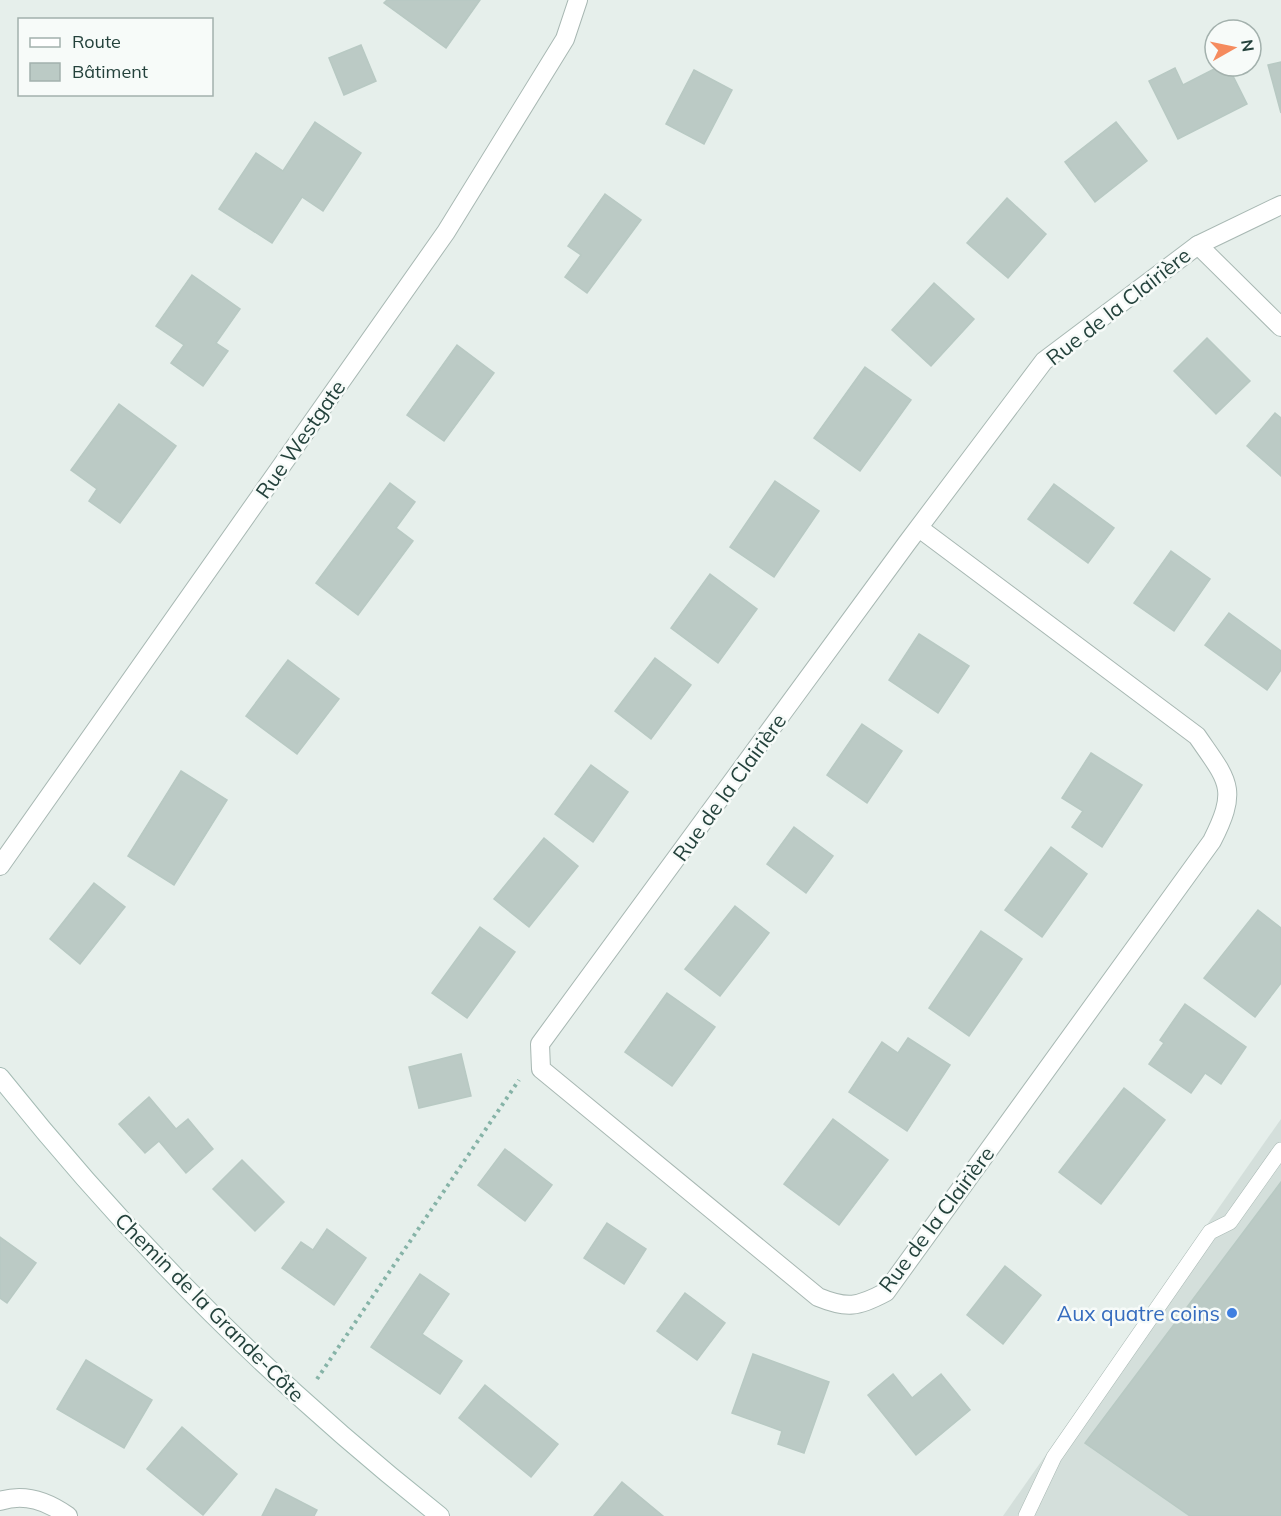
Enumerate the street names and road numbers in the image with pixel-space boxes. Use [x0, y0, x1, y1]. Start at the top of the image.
street label: Rue de la Clairière [1041, 242, 1195, 370]
street label: Rue Westgate [250, 375, 350, 503]
street label: Rue de la Clairière [667, 708, 791, 866]
street label: Rue de la Clairière [873, 1141, 999, 1297]
street label: Chemin de la Grande-Côte [110, 1207, 310, 1407]

